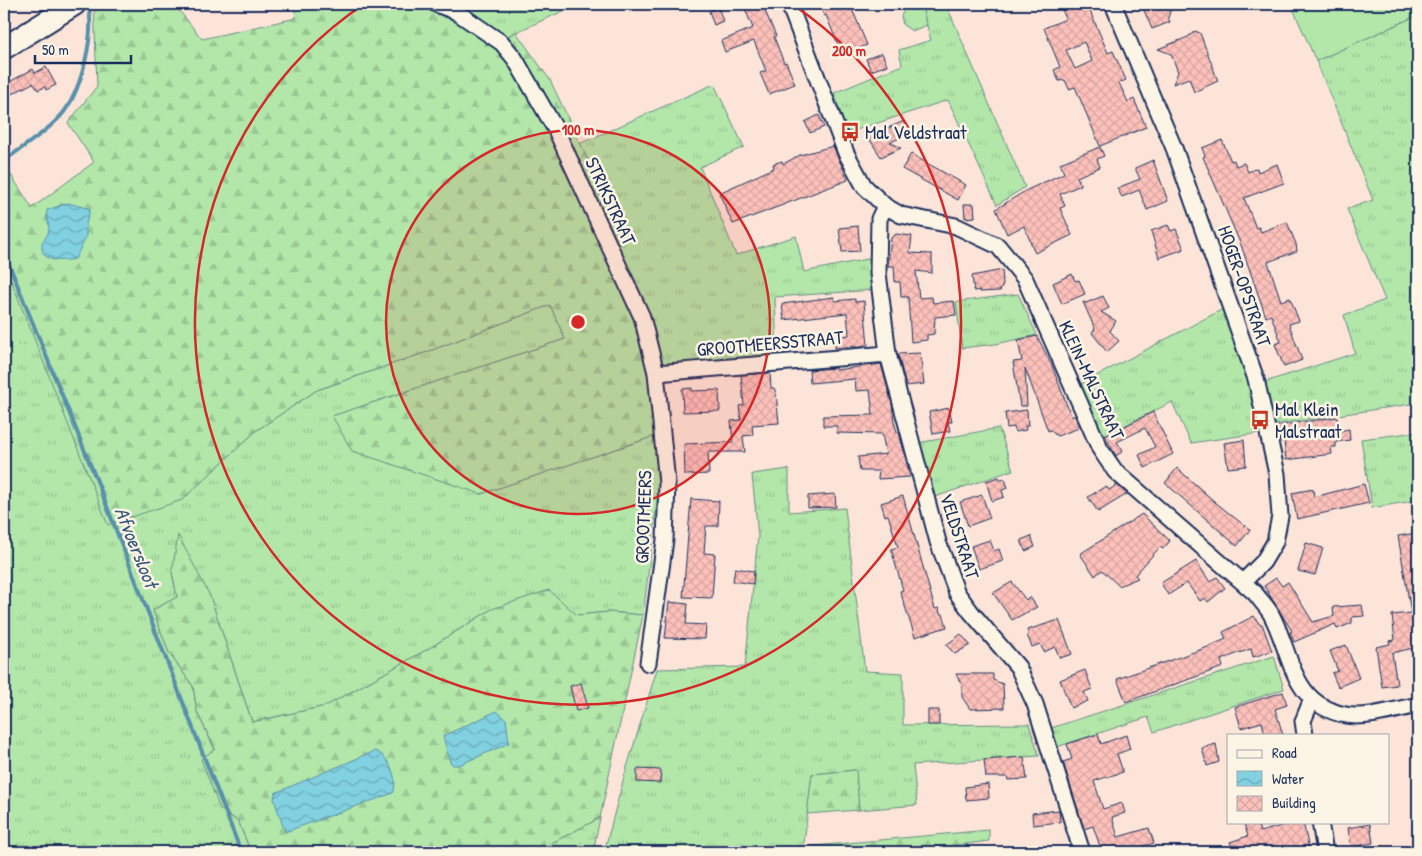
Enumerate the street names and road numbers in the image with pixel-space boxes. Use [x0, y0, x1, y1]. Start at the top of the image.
street label: STRIKSTRAAT [579, 153, 643, 250]
street label: HOGER-OPSTRAAT [1212, 222, 1278, 351]
street label: KLEIN-MALSTRAAT [1053, 316, 1132, 445]
street label: GROOTMEERSSTRAAT [696, 324, 845, 362]
street label: GROOTMEERS [628, 470, 658, 564]
street label: VELDSTRAAT [934, 490, 986, 583]

